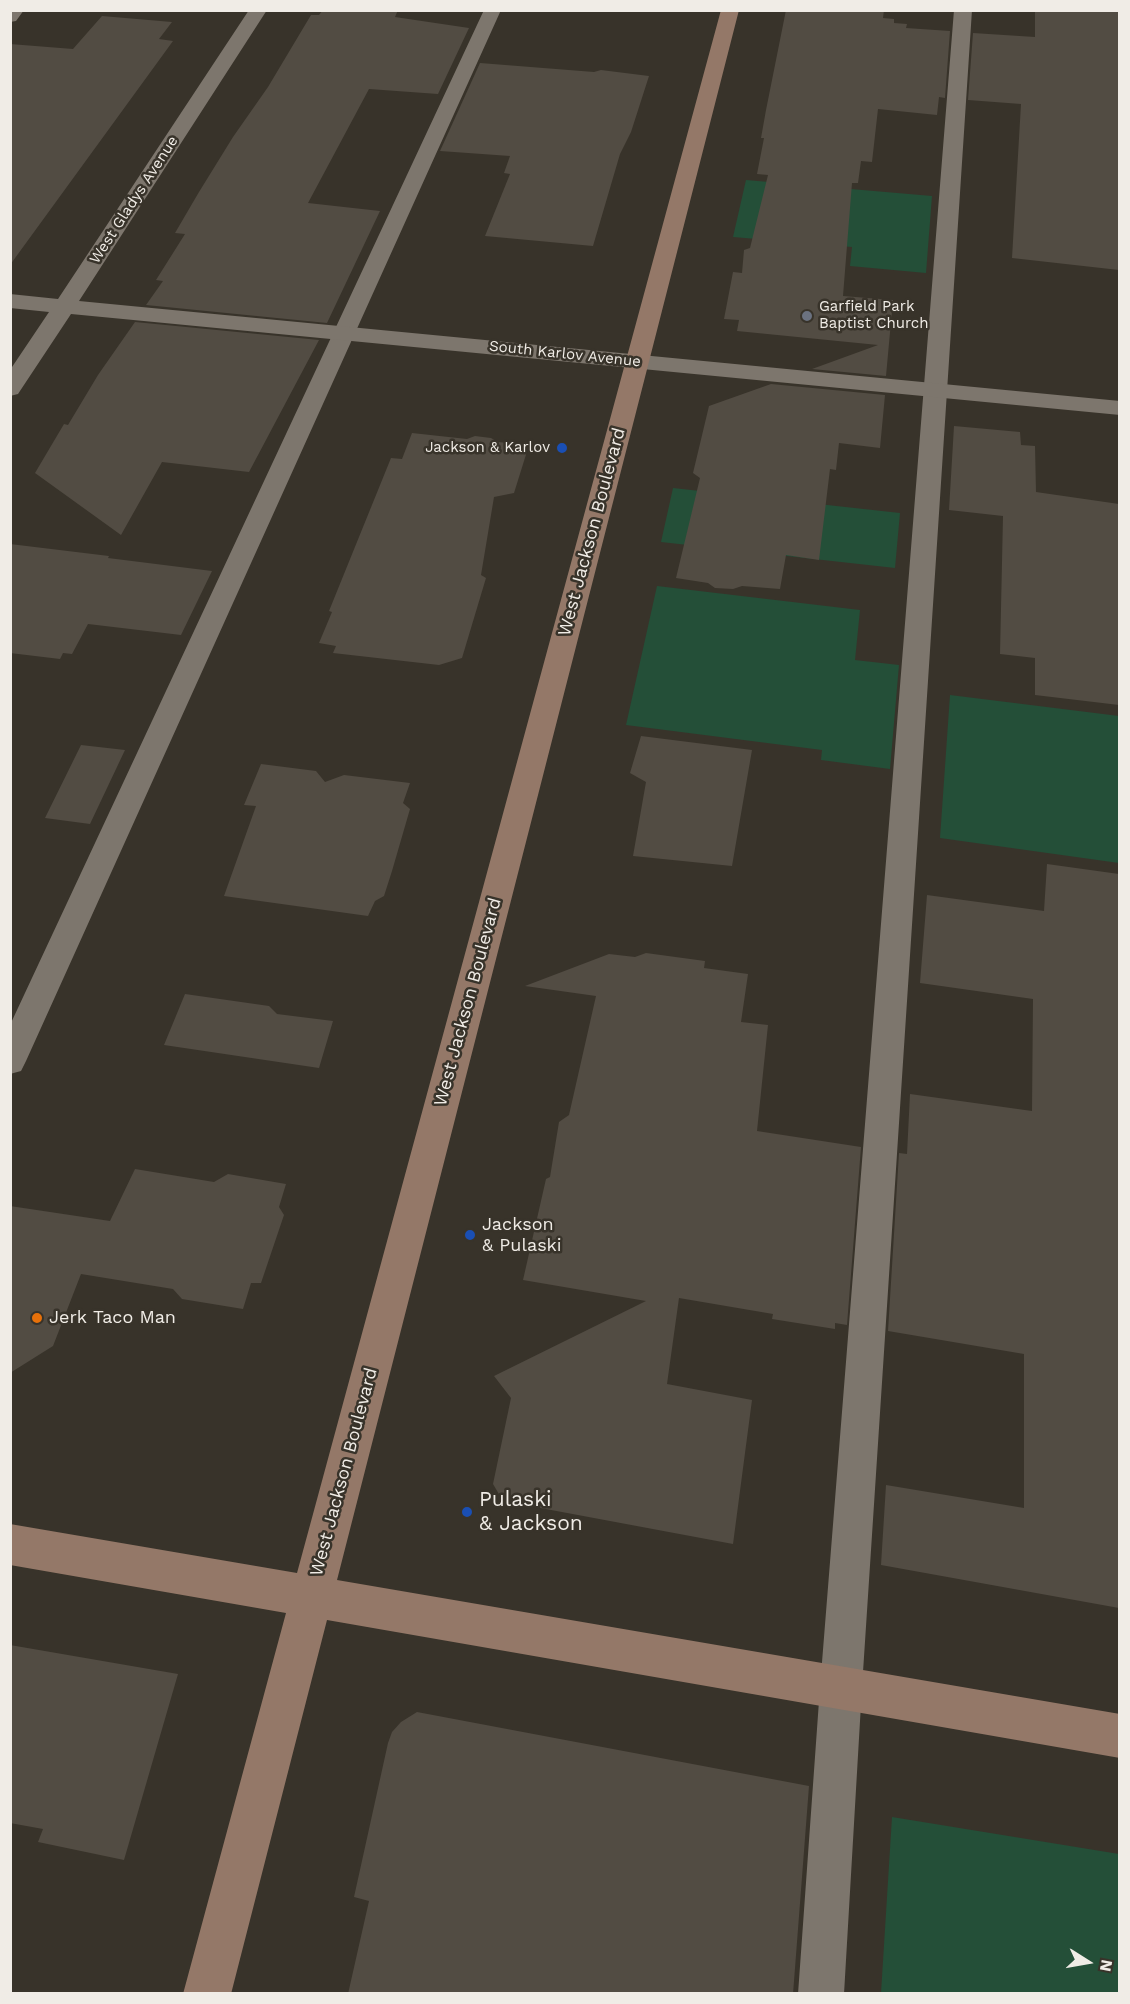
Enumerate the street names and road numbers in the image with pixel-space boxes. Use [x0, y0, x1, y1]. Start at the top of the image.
street label: West Gladys Avenue [86, 133, 182, 267]
street label: South Karlov Avenue [488, 337, 642, 371]
street label: West Jackson Boulevard [554, 425, 630, 639]
street label: West Jackson Boulevard [430, 895, 506, 1109]
street label: West Jackson Boulevard [306, 1365, 382, 1579]

